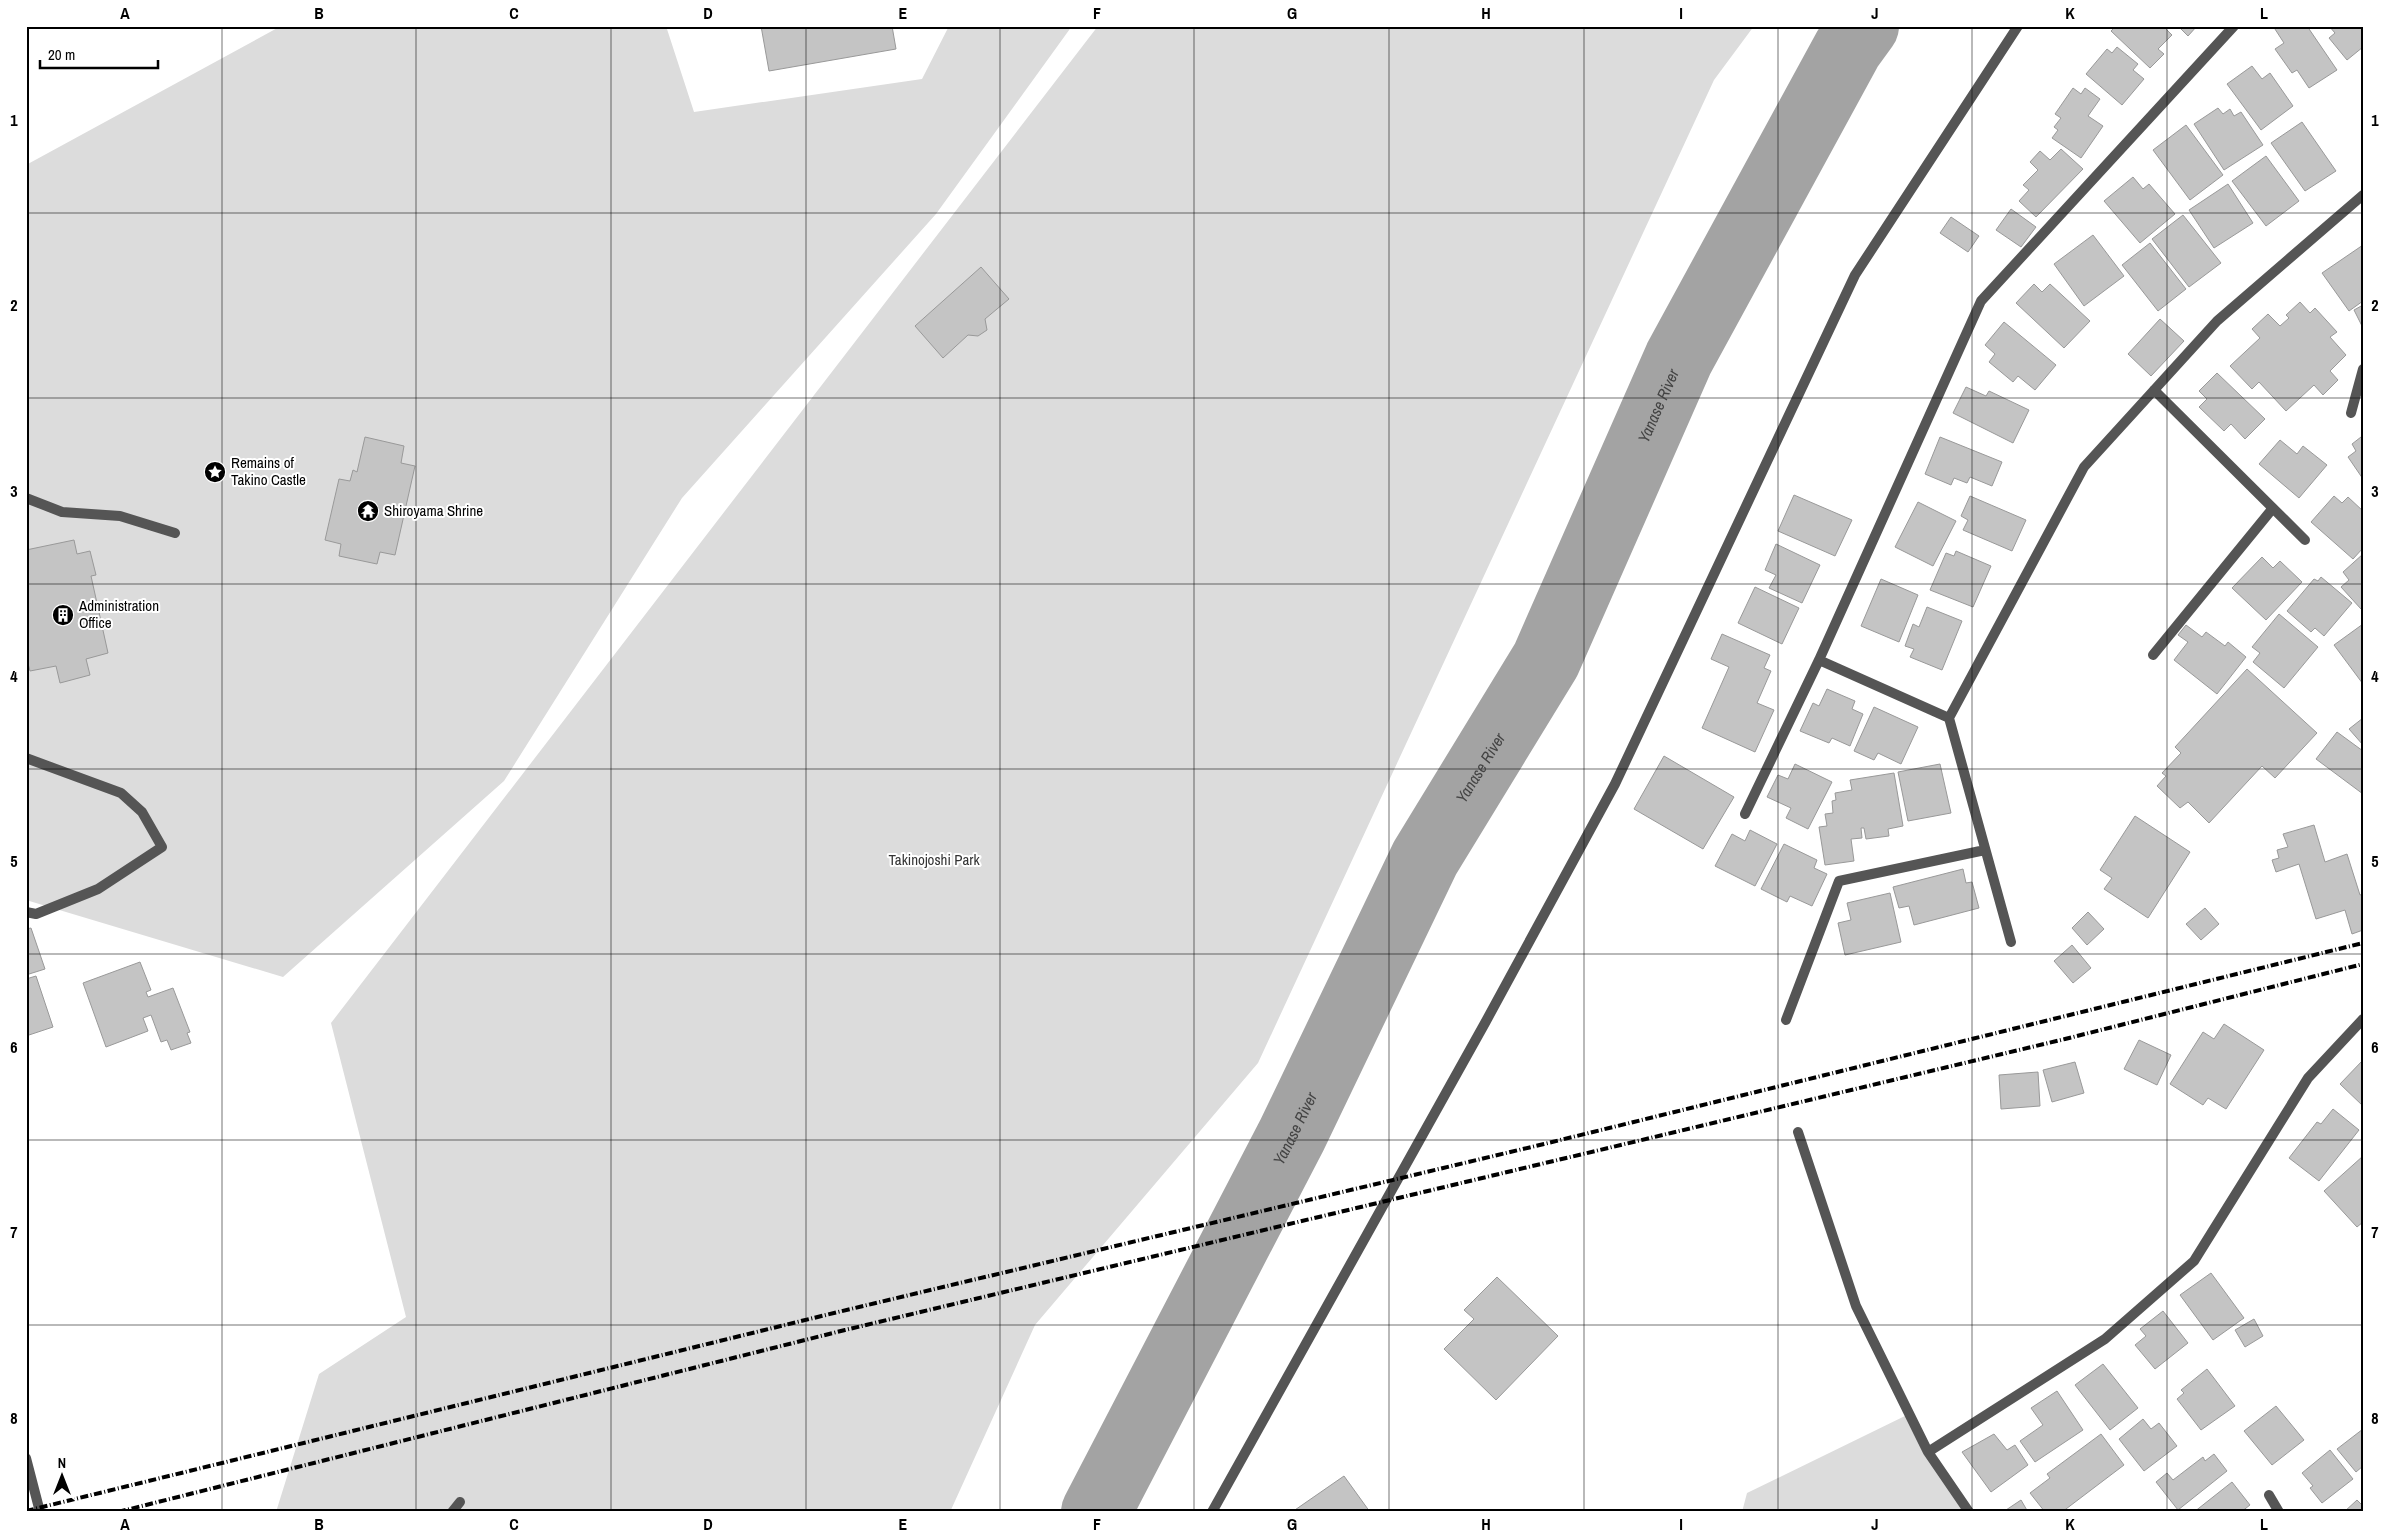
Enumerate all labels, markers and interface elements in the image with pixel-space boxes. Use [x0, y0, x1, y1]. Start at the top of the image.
text: A [120, 2, 130, 24]
text: B [314, 2, 324, 24]
text: C [509, 2, 519, 24]
text: D [703, 2, 713, 24]
text: E [899, 2, 908, 24]
text: F [1093, 2, 1101, 24]
text: G [1287, 2, 1297, 24]
text: H [1481, 2, 1491, 24]
text: I [1679, 2, 1683, 24]
text: J [1871, 2, 1879, 24]
text: K [2065, 2, 2075, 24]
text: L [2260, 2, 2268, 24]
scale bar [40, 38, 158, 70]
text: 20 m [48, 44, 75, 65]
text: 1 [10, 109, 18, 131]
text: 1 [2371, 109, 2379, 131]
text: 2 [10, 294, 18, 316]
text: 2 [2371, 294, 2379, 316]
water label: Yanase River [1632, 365, 1684, 446]
place label: Remains of Takino Castle [231, 452, 306, 490]
place icon: Remains of Takino Castle [203, 460, 227, 484]
text: 3 [10, 480, 18, 502]
text: 3 [2371, 480, 2379, 502]
temple icon: Shiroyama Shrine [356, 499, 380, 523]
place label: Shiroyama Shrine [384, 500, 483, 521]
place label: Administration Office [78, 595, 159, 633]
building icon: Administration Office [51, 603, 75, 627]
text: 4 [10, 665, 18, 687]
text: 4 [2371, 665, 2379, 687]
water label: Yanase River [1450, 728, 1510, 807]
park label: Takinojoshi Park [888, 849, 980, 870]
text: 5 [10, 850, 18, 872]
text: 5 [2371, 850, 2379, 872]
text: 6 [10, 1036, 18, 1058]
text: 6 [2371, 1036, 2379, 1058]
water label: Yanase River [1267, 1088, 1322, 1169]
text: 7 [10, 1221, 18, 1243]
text: 7 [2371, 1221, 2379, 1243]
text: 8 [10, 1407, 18, 1429]
text: 8 [2371, 1407, 2379, 1429]
north arrow [38, 1450, 88, 1500]
text: N [58, 1454, 66, 1472]
text: A [120, 1513, 130, 1535]
text: B [314, 1513, 324, 1535]
text: C [509, 1513, 519, 1535]
text: D [703, 1513, 713, 1535]
text: E [899, 1513, 908, 1535]
text: F [1093, 1513, 1101, 1535]
text: G [1287, 1513, 1297, 1535]
text: H [1481, 1513, 1491, 1535]
text: I [1679, 1513, 1683, 1535]
text: J [1871, 1513, 1879, 1535]
text: K [2065, 1513, 2075, 1535]
text: L [2260, 1513, 2268, 1535]

